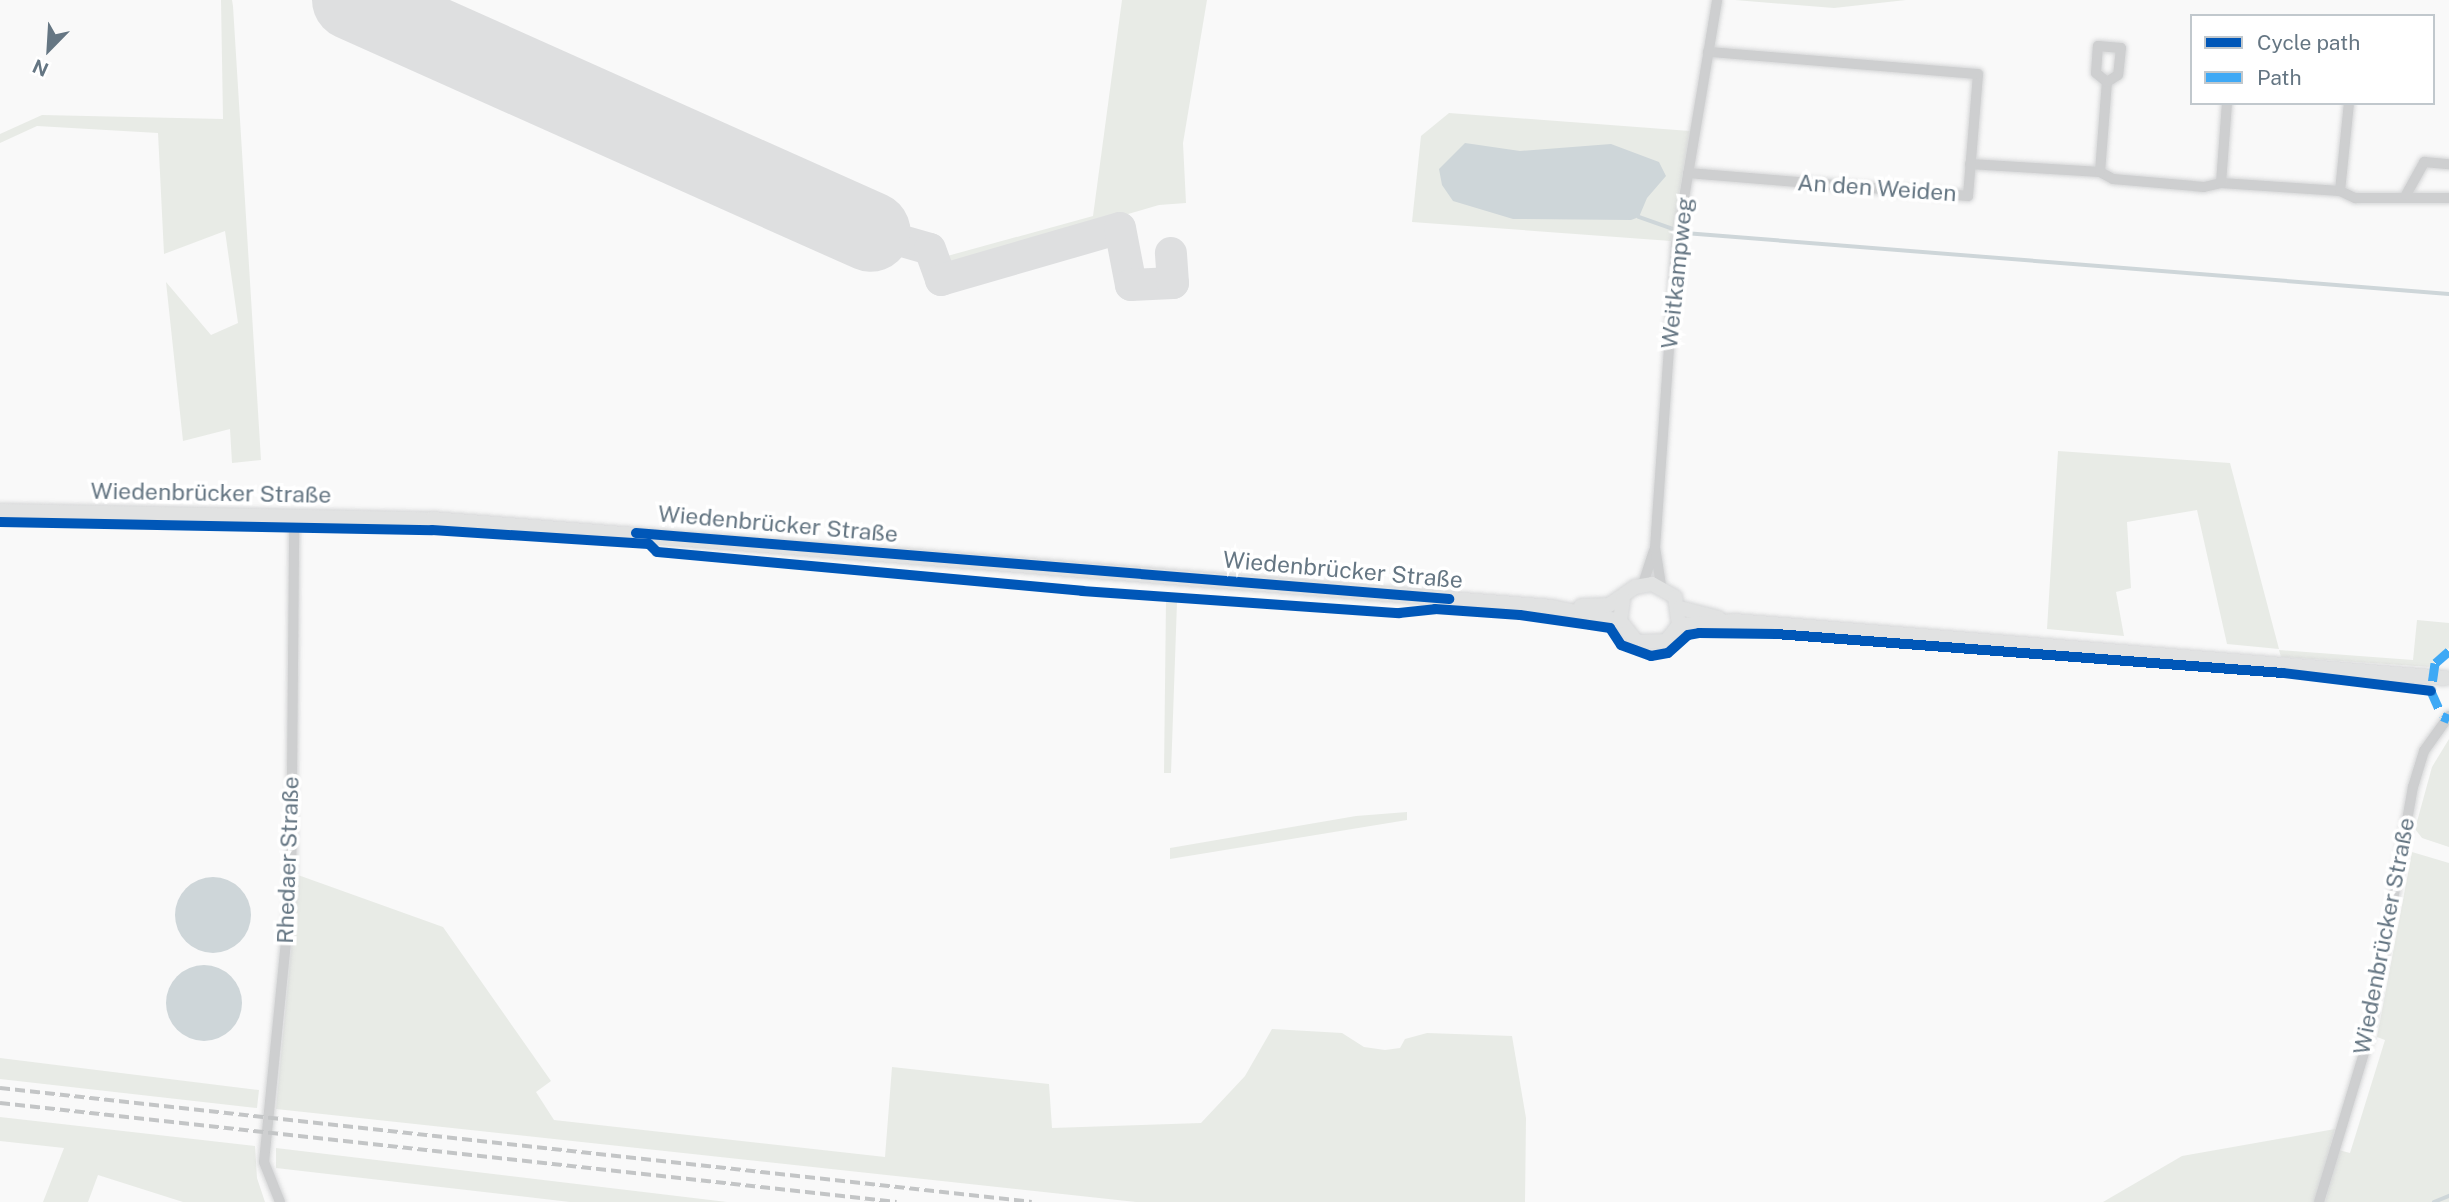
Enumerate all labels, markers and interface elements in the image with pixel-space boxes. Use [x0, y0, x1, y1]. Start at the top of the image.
north arrow [14, 14, 84, 84]
legend [2190, 14, 2435, 105]
text: Cycle path [2257, 30, 2360, 55]
text: N [29, 55, 52, 81]
text: Path [2257, 65, 2302, 90]
street label: An den Weiden [1796, 169, 1958, 207]
street label: Weitkampweg [1655, 196, 1699, 350]
street label: Wiedenbrücker Straße [90, 477, 332, 509]
street label: Wiedenbrücker Straße [657, 500, 899, 548]
street label: Wiedenbrücker Straße [1222, 546, 1464, 594]
street label: Rhedaer Straße [271, 776, 305, 944]
street label: Wiedenbrücker Straße [2347, 815, 2421, 1057]

